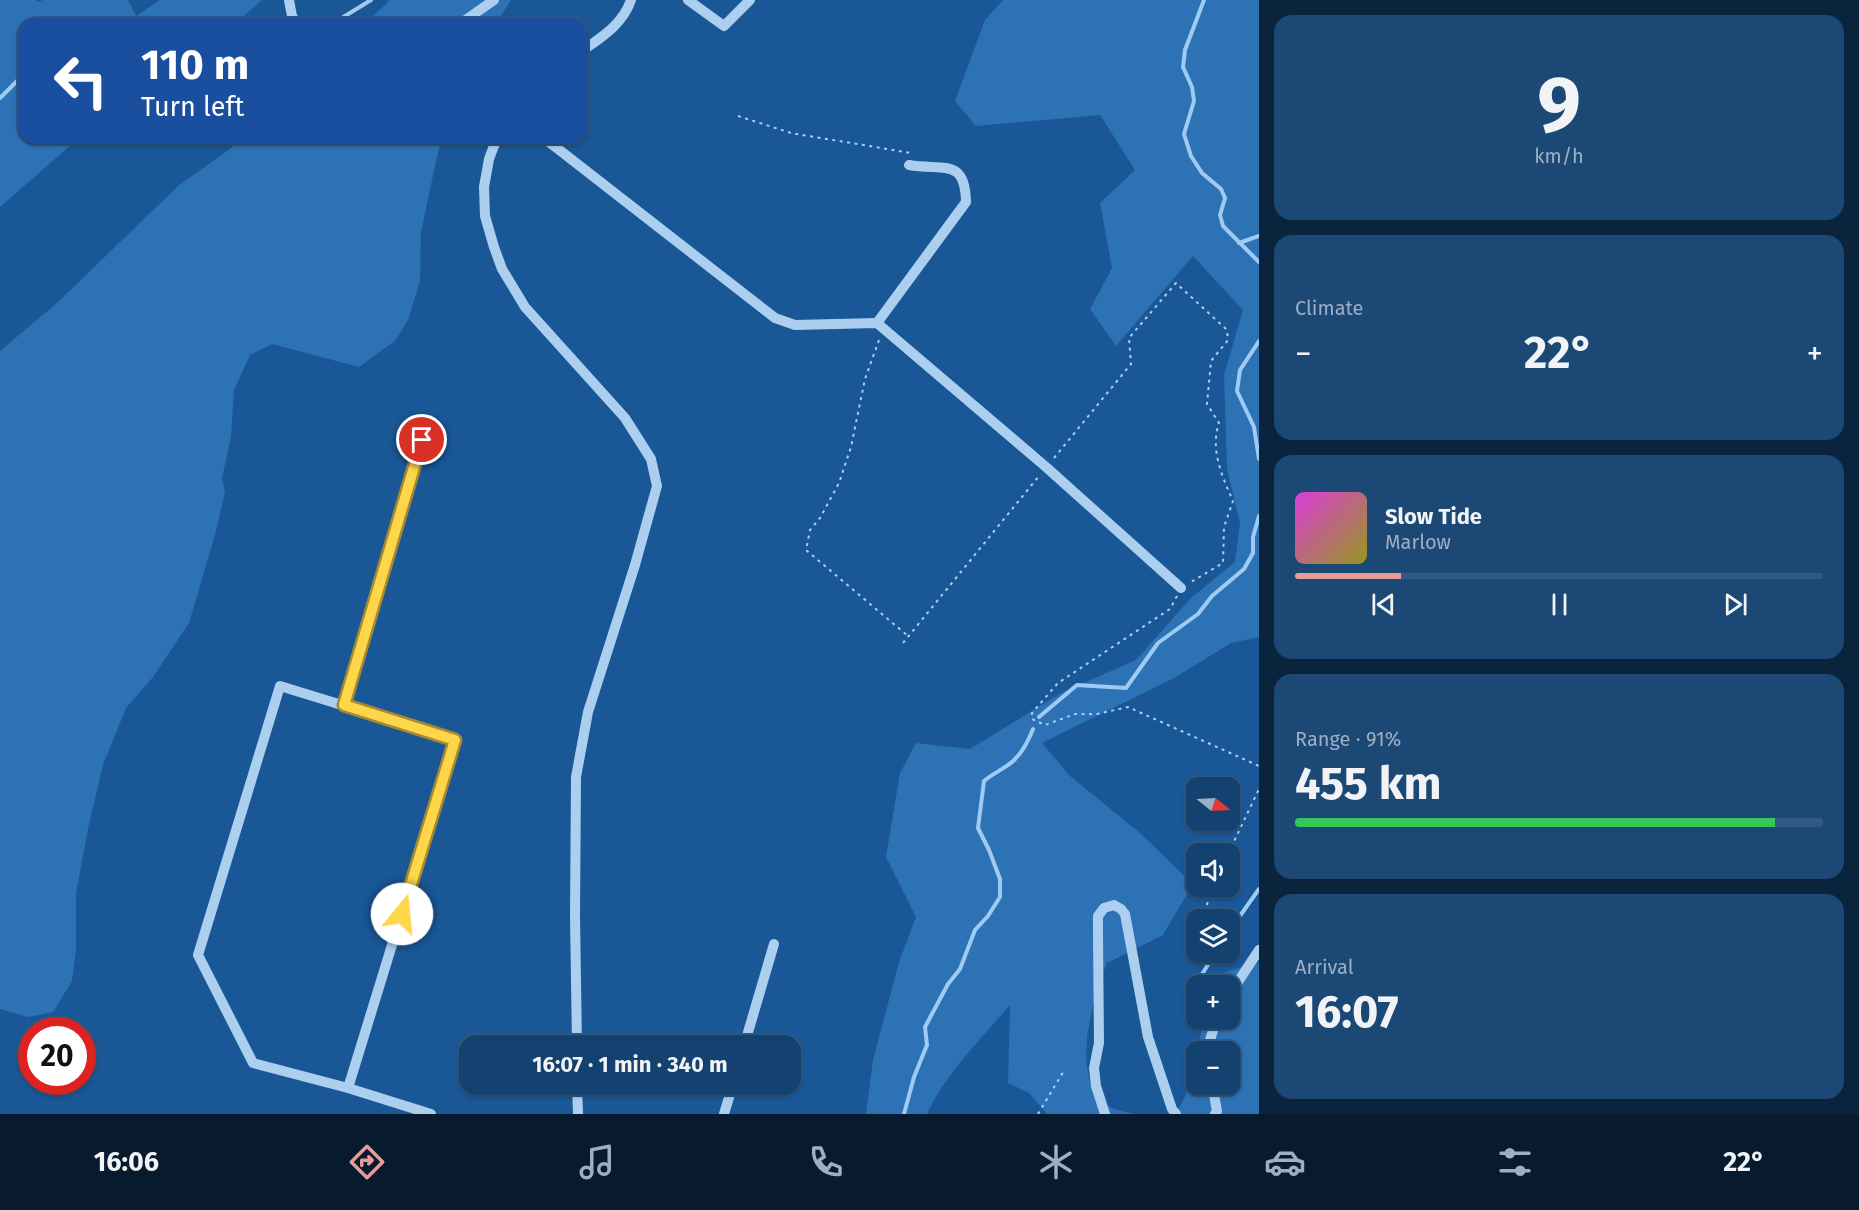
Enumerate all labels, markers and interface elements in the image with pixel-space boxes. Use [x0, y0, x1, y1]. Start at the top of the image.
text: 110 m [141, 40, 249, 90]
icon: left [42, 42, 120, 120]
text: 9 [1537, 58, 1581, 152]
text: Turn left [141, 91, 244, 123]
text: km/h [1534, 144, 1584, 168]
text: Climate [1295, 296, 1363, 320]
text: 22° [1524, 326, 1594, 380]
text: − [1295, 334, 1312, 374]
text: + [1807, 334, 1823, 374]
pin [396, 414, 447, 465]
icon: arrive [405, 423, 438, 456]
text: Slow Tide [1385, 503, 1482, 530]
text: Marlow [1385, 530, 1451, 554]
icon: previous [1367, 588, 1400, 621]
icon: pause [1543, 588, 1576, 621]
icon: next [1719, 588, 1752, 621]
text: Range · 91% [1295, 727, 1401, 751]
text: 455 km [1295, 757, 1442, 811]
north arrow [1186, 777, 1240, 831]
map controls [1186, 777, 1240, 1095]
button: sound [1186, 843, 1240, 897]
position arrow [370, 882, 434, 946]
button: layers [1186, 909, 1240, 963]
text: Arrival [1295, 955, 1354, 979]
button: + [1186, 975, 1240, 1029]
text: 16:07 [1295, 985, 1399, 1039]
speed limit sign: 20 [18, 1017, 96, 1095]
button: − [1186, 1041, 1240, 1095]
text: 16:07 · 1 min · 340 m [532, 1051, 728, 1078]
icon: directions [346, 1141, 388, 1183]
icon: music [576, 1141, 618, 1183]
icon: phone [805, 1141, 847, 1183]
icon: climate [1035, 1141, 1077, 1183]
icon: car [1264, 1141, 1306, 1183]
icon: filters [1494, 1141, 1536, 1183]
text: 16:06 [94, 1146, 159, 1178]
text: 22° [1723, 1146, 1765, 1178]

